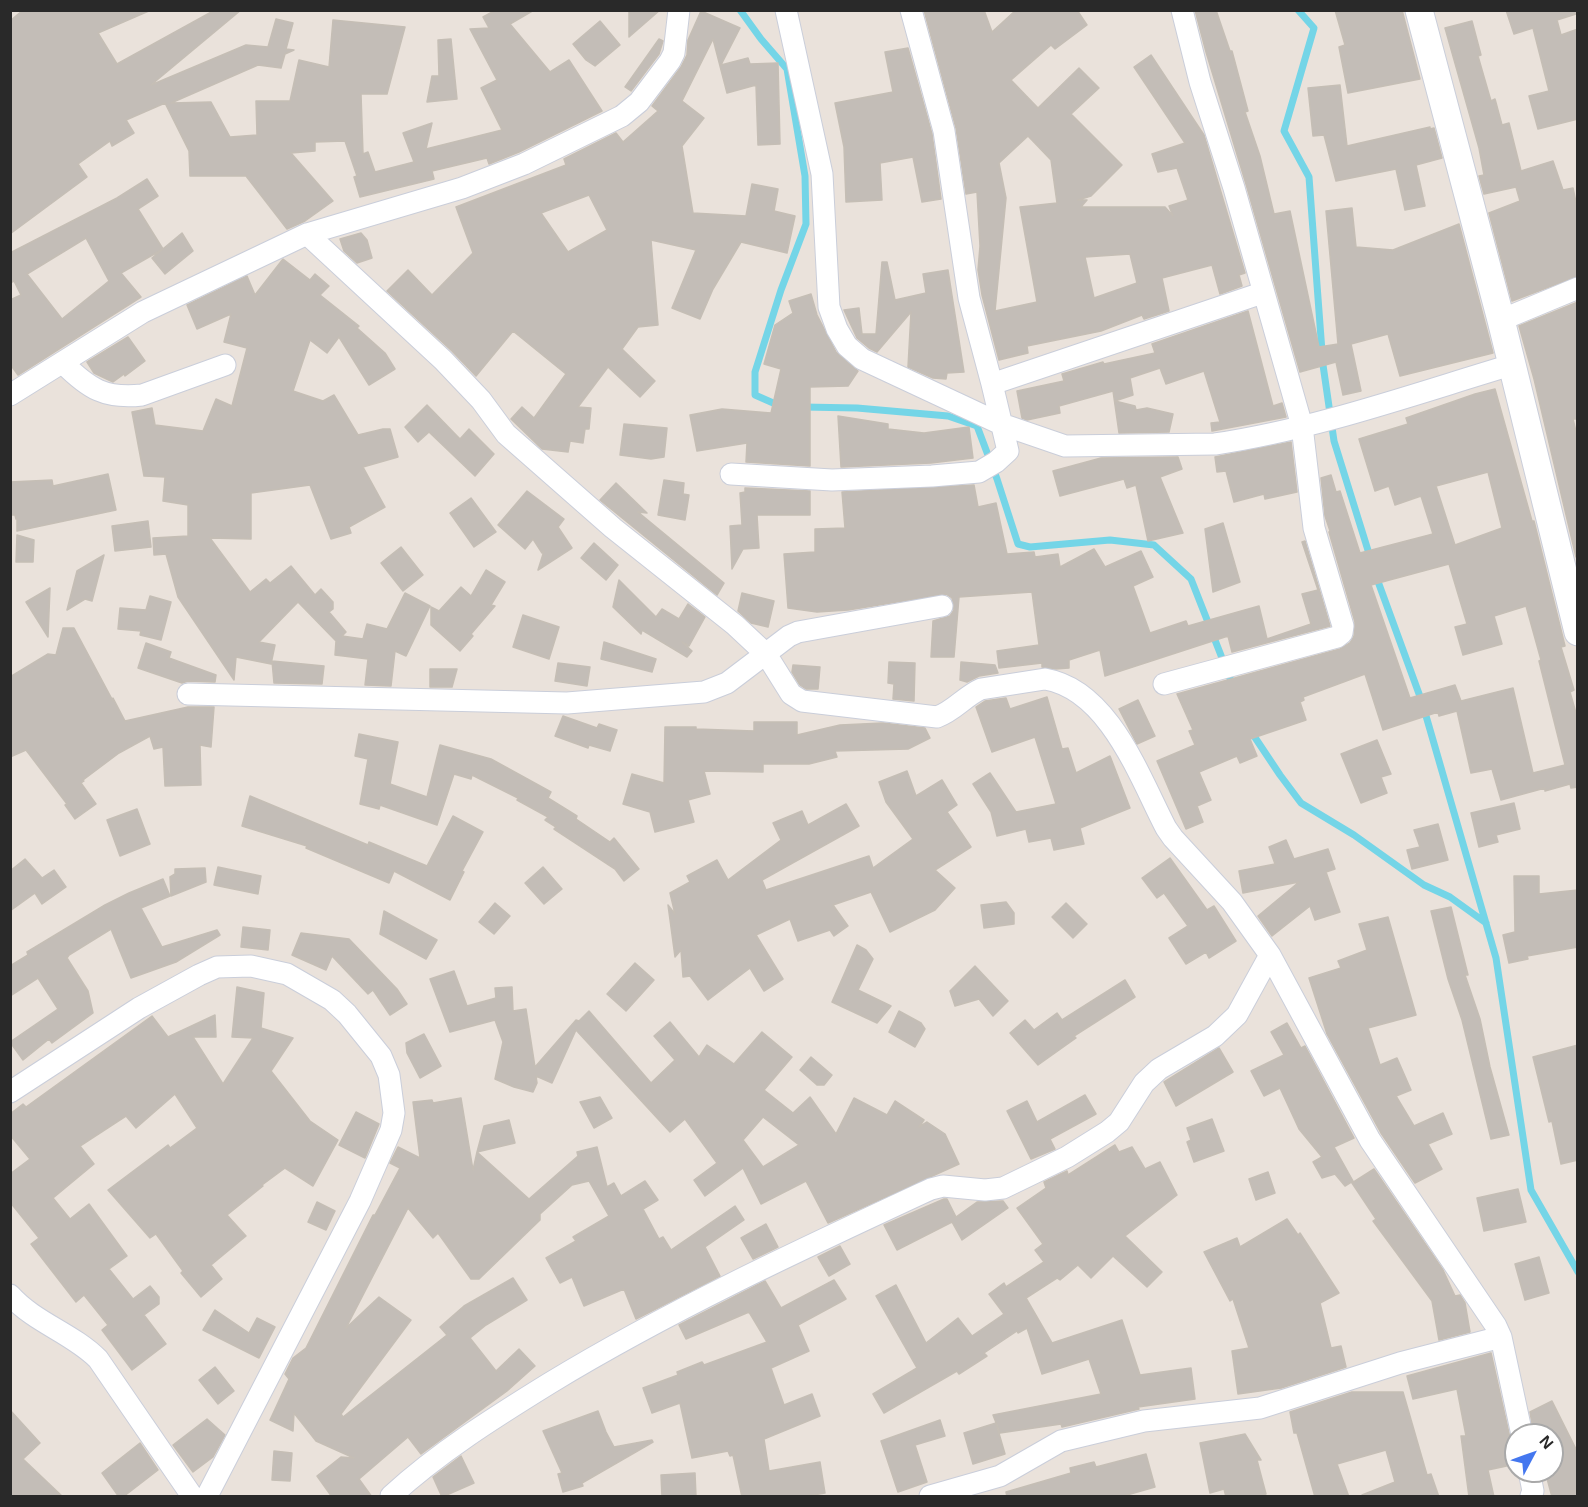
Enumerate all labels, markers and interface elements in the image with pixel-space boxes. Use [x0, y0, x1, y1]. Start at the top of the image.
north arrow [1504, 1423, 1564, 1483]
text: N [1536, 1432, 1557, 1452]

